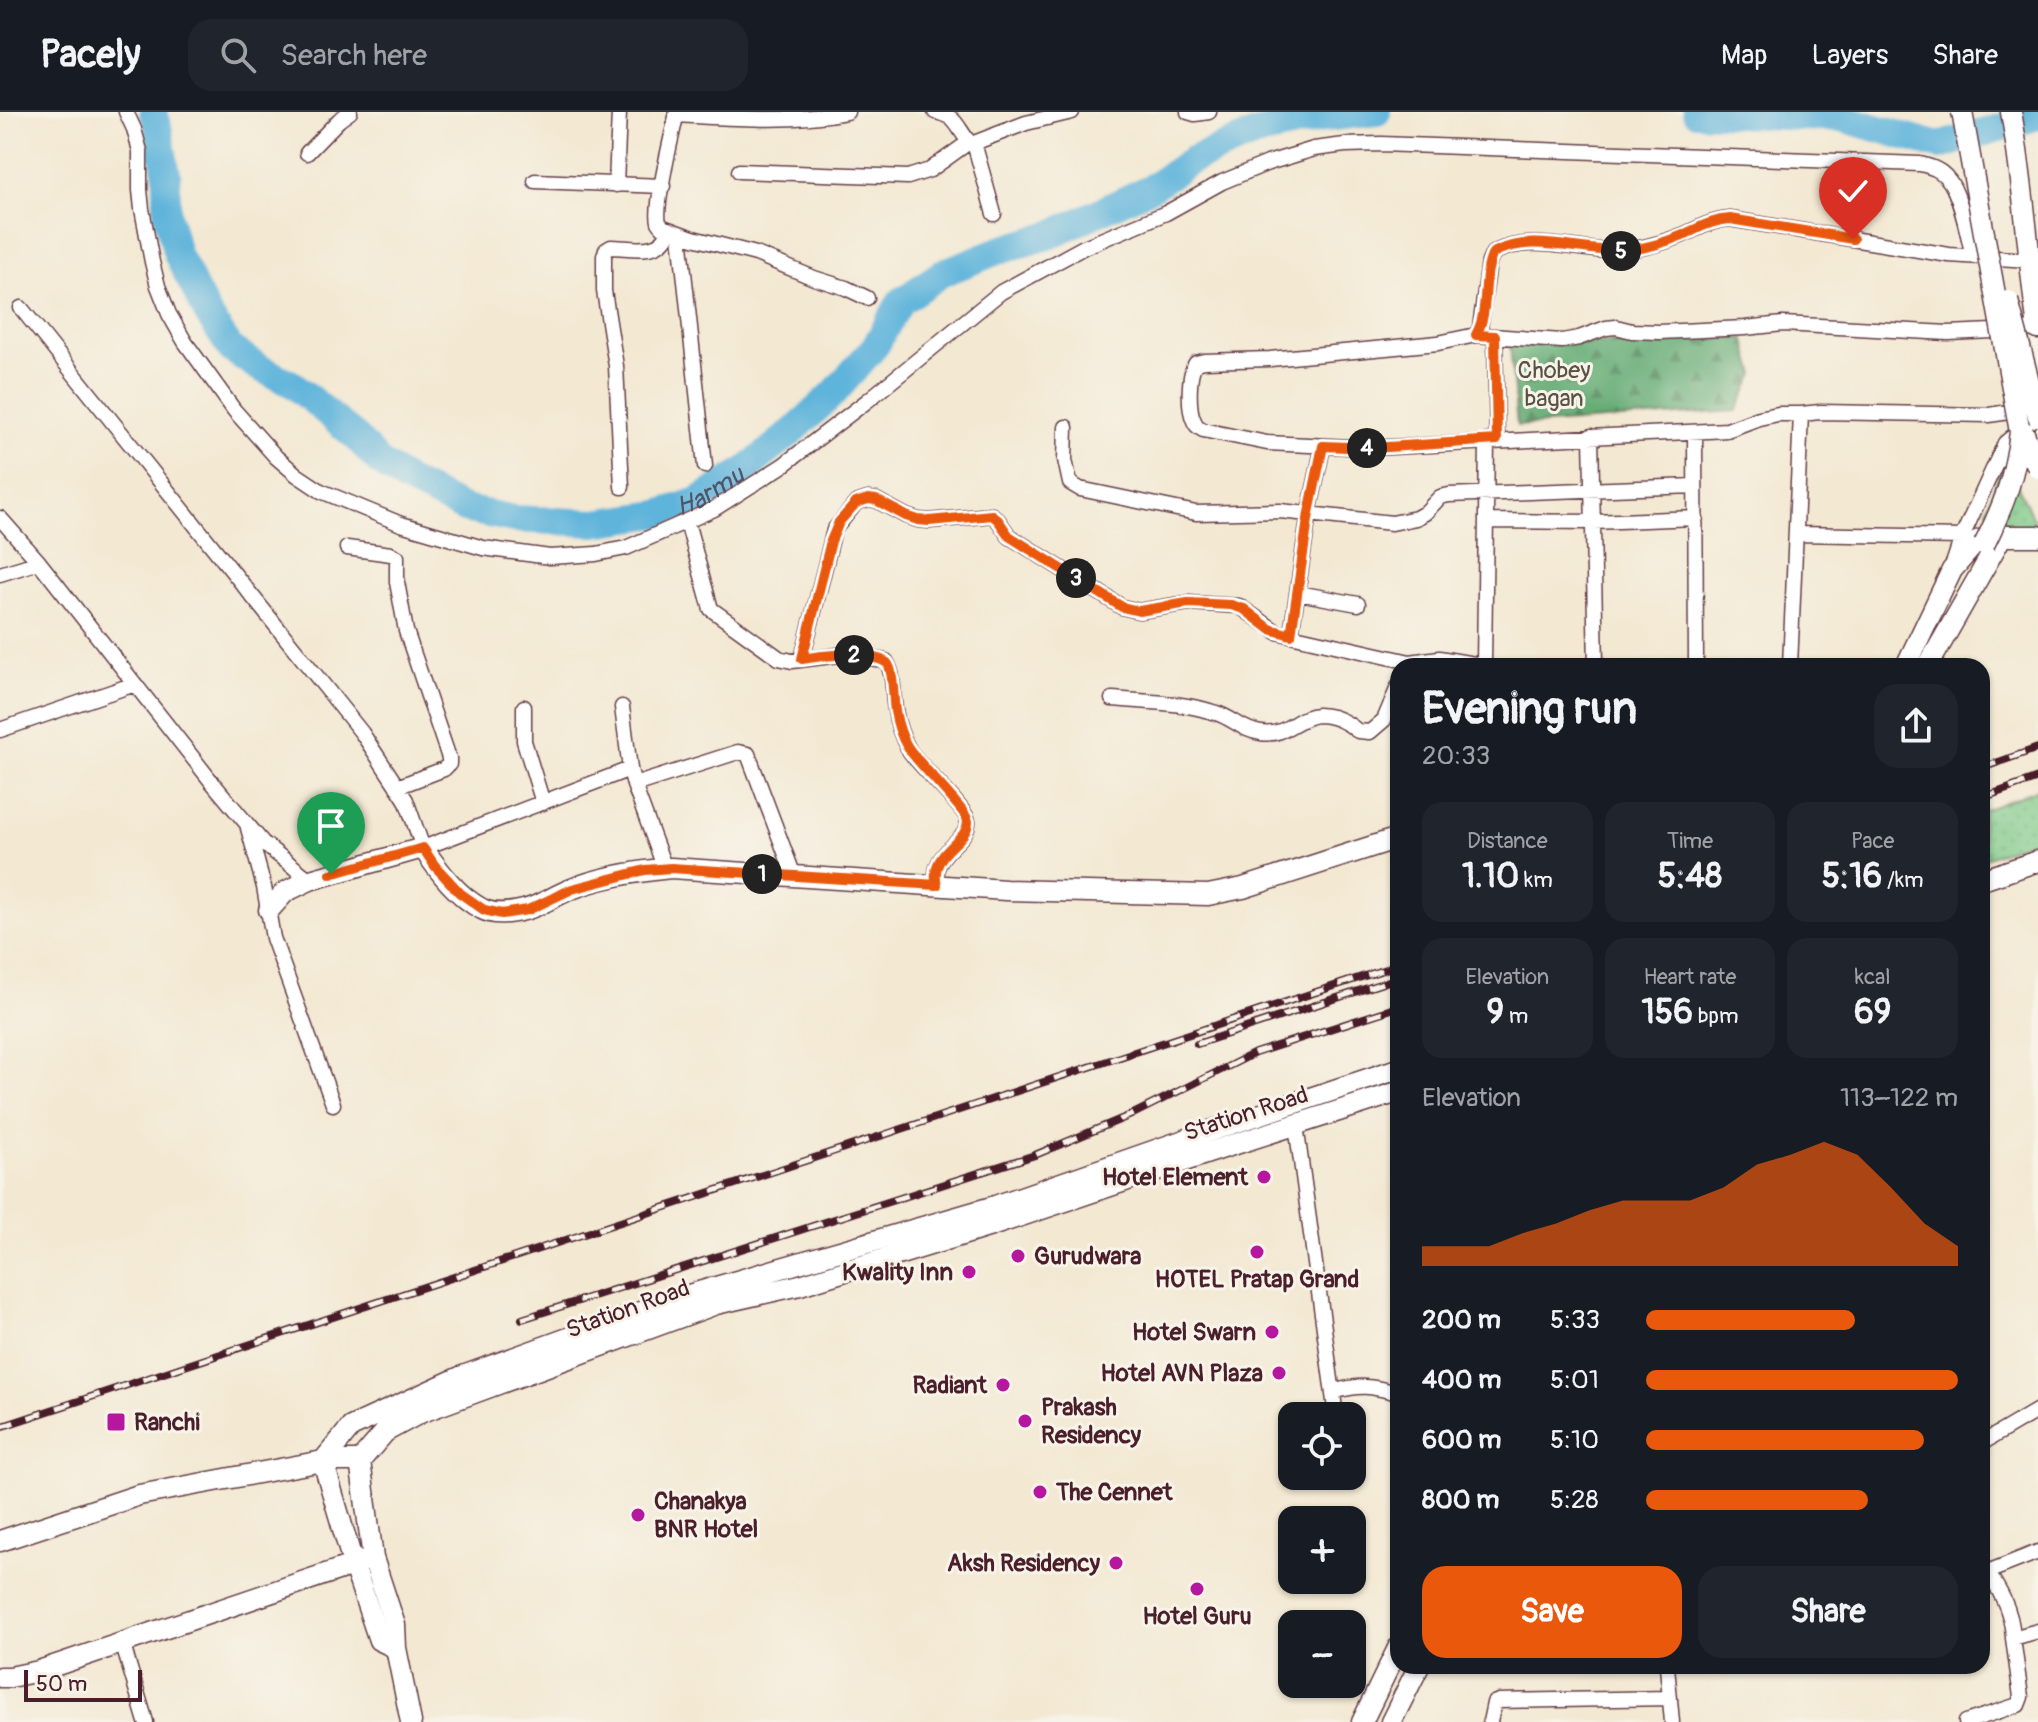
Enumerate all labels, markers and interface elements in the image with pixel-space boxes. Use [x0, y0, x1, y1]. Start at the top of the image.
search box [188, 19, 748, 91]
text: Pacely [40, 31, 140, 79]
icon: search [216, 33, 260, 77]
text: Search here [280, 37, 427, 74]
text: Map [1721, 38, 1767, 73]
text: Layers [1811, 38, 1888, 73]
text: Share [1932, 38, 1998, 73]
pin [1819, 157, 1887, 239]
icon: check [1831, 169, 1875, 213]
pin: 5 [1601, 231, 1641, 271]
text: 5 [1615, 237, 1627, 265]
park label: Chobey bagan [1518, 356, 1590, 413]
pin: 4 [1347, 428, 1387, 468]
text: 4 [1361, 434, 1373, 462]
water label: Harmu [672, 458, 752, 523]
pin: 3 [1056, 558, 1096, 598]
text: 3 [1070, 564, 1082, 592]
pin: 2 [834, 635, 874, 675]
text: 2 [848, 641, 860, 669]
text: Evening run [1422, 682, 1637, 737]
button: share [1874, 684, 1958, 768]
text: 20:33 [1422, 740, 1490, 772]
pin [297, 792, 365, 874]
icon: arrive [309, 804, 353, 848]
text: Distance [1467, 827, 1548, 855]
text: Time [1667, 827, 1713, 855]
text: Pace [1851, 827, 1894, 855]
pin: 1 [742, 854, 782, 894]
text: 1.10 [1462, 855, 1519, 898]
text: 5:48 [1658, 855, 1722, 898]
text: 5:16 [1822, 855, 1882, 898]
text: 1 [758, 860, 766, 888]
text: km [1519, 866, 1553, 894]
text: /km [1882, 866, 1924, 894]
text: Elevation [1465, 963, 1549, 991]
text: Heart rate [1644, 963, 1736, 991]
text: kcal [1855, 963, 1891, 991]
text: 9 [1486, 991, 1504, 1034]
text: 156 [1641, 991, 1693, 1034]
text: 69 [1854, 991, 1891, 1034]
text: m [1504, 1002, 1528, 1030]
text: bpm [1693, 1002, 1739, 1030]
street label: Station Road [1180, 1080, 1312, 1148]
text: Elevation [1422, 1082, 1521, 1114]
text: 113–122 m [1840, 1082, 1958, 1114]
place label: Hotel Element [1102, 1163, 1249, 1192]
marker: Hotel Element [1255, 1168, 1273, 1186]
place label: Gurudwara [1034, 1242, 1141, 1271]
marker: HOTEL Pratap Grand [1248, 1243, 1266, 1261]
marker: Gurudwara [1009, 1247, 1027, 1265]
place label: Kwality Inn [842, 1258, 953, 1287]
marker: Kwality Inn [960, 1263, 978, 1281]
place label: HOTEL Pratap Grand [1155, 1265, 1359, 1294]
street label: Station Road [562, 1273, 694, 1345]
text: 200 m [1422, 1304, 1501, 1336]
text: 5:33 [1550, 1304, 1600, 1336]
place label: Hotel Swarn [1132, 1318, 1256, 1347]
marker: Hotel Swarn [1263, 1323, 1281, 1341]
place label: Hotel AVN Plaza [1100, 1359, 1263, 1388]
marker: Hotel AVN Plaza [1270, 1364, 1288, 1382]
text: 400 m [1422, 1364, 1501, 1396]
text: 5:01 [1550, 1364, 1599, 1396]
place label: Radiant [912, 1371, 988, 1400]
marker: Radiant [994, 1376, 1012, 1394]
place label: Prakash Residency [1041, 1393, 1142, 1450]
map controls [1278, 1402, 1366, 1698]
button: locate [1278, 1402, 1366, 1490]
place label: Ranchi [134, 1408, 200, 1437]
marker: Ranchi [105, 1411, 127, 1433]
marker: Prakash Residency [1016, 1412, 1034, 1430]
text: 600 m [1422, 1424, 1501, 1456]
text: 5:10 [1550, 1424, 1599, 1456]
place label: The Cennet [1055, 1478, 1174, 1507]
marker: The Cennet [1031, 1483, 1049, 1501]
text: 800 m [1422, 1484, 1499, 1516]
text: 5:28 [1550, 1484, 1599, 1516]
place label: Chanakya BNR Hotel [654, 1487, 758, 1544]
marker: Chanakya BNR Hotel [629, 1506, 647, 1524]
button: + [1278, 1506, 1366, 1594]
place label: Aksh Residency [947, 1549, 1101, 1578]
marker: Aksh Residency [1107, 1554, 1125, 1572]
button: Save [1422, 1566, 1682, 1658]
button: Share [1698, 1566, 1958, 1658]
marker: Hotel Guru [1188, 1580, 1206, 1598]
place label: Hotel Guru [1142, 1602, 1252, 1631]
button: − [1278, 1610, 1366, 1698]
scale bar [24, 1666, 142, 1702]
text: 50 m [36, 1670, 87, 1698]

